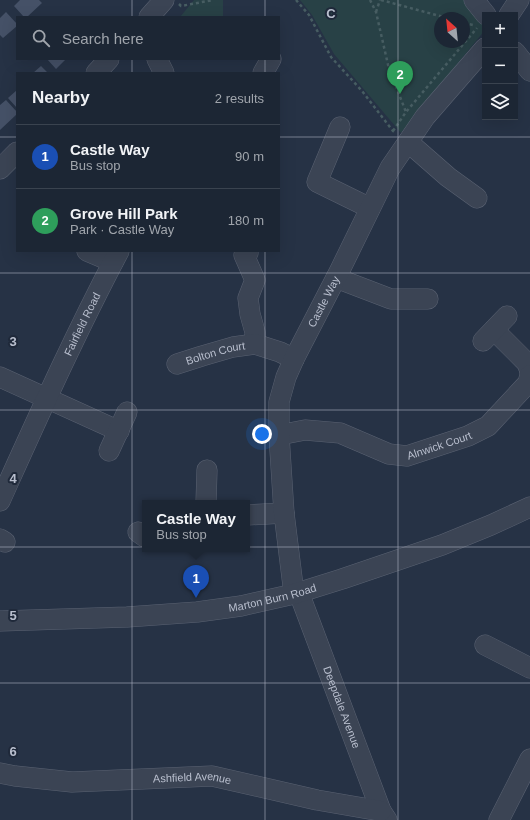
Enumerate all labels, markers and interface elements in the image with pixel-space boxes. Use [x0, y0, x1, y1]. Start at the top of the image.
text: C [326, 6, 336, 21]
north arrow [434, 12, 470, 48]
map controls [482, 12, 518, 120]
button: + [482, 12, 518, 48]
search box [16, 16, 280, 60]
icon: search [30, 27, 52, 49]
text: Search here [62, 30, 144, 47]
button: − [482, 48, 518, 84]
pin: 2 [387, 61, 413, 94]
button: layers [482, 84, 518, 120]
text: Nearby [32, 88, 90, 107]
text: 2 results [215, 91, 264, 106]
text: Castle Way [70, 141, 149, 158]
text: 1 [41, 149, 49, 164]
text: 90 m [235, 149, 264, 164]
text: Bus stop [70, 158, 121, 173]
text: Grove Hill Park [70, 205, 178, 222]
text: 2 [41, 213, 49, 228]
text: 180 m [228, 213, 264, 228]
text: Park · Castle Way [70, 222, 174, 237]
street label: Castle Way [305, 274, 342, 329]
street label: Fairfield Road [62, 291, 103, 358]
text: 3 [9, 334, 17, 349]
street label: Bolton Court [184, 339, 246, 367]
your location [252, 424, 272, 444]
street label: Alnwick Court [405, 429, 474, 462]
text: 4 [9, 471, 17, 486]
popup [142, 500, 250, 552]
text: Castle Way [156, 510, 236, 527]
text: Bus stop [156, 527, 207, 542]
pin: 1 [183, 565, 209, 598]
street label: Marton Burn Road [228, 581, 318, 614]
text: 5 [9, 608, 17, 623]
street label: Deepdale Avenue [321, 664, 363, 750]
text: 6 [9, 744, 17, 759]
street label: Ashfield Avenue [153, 770, 232, 786]

